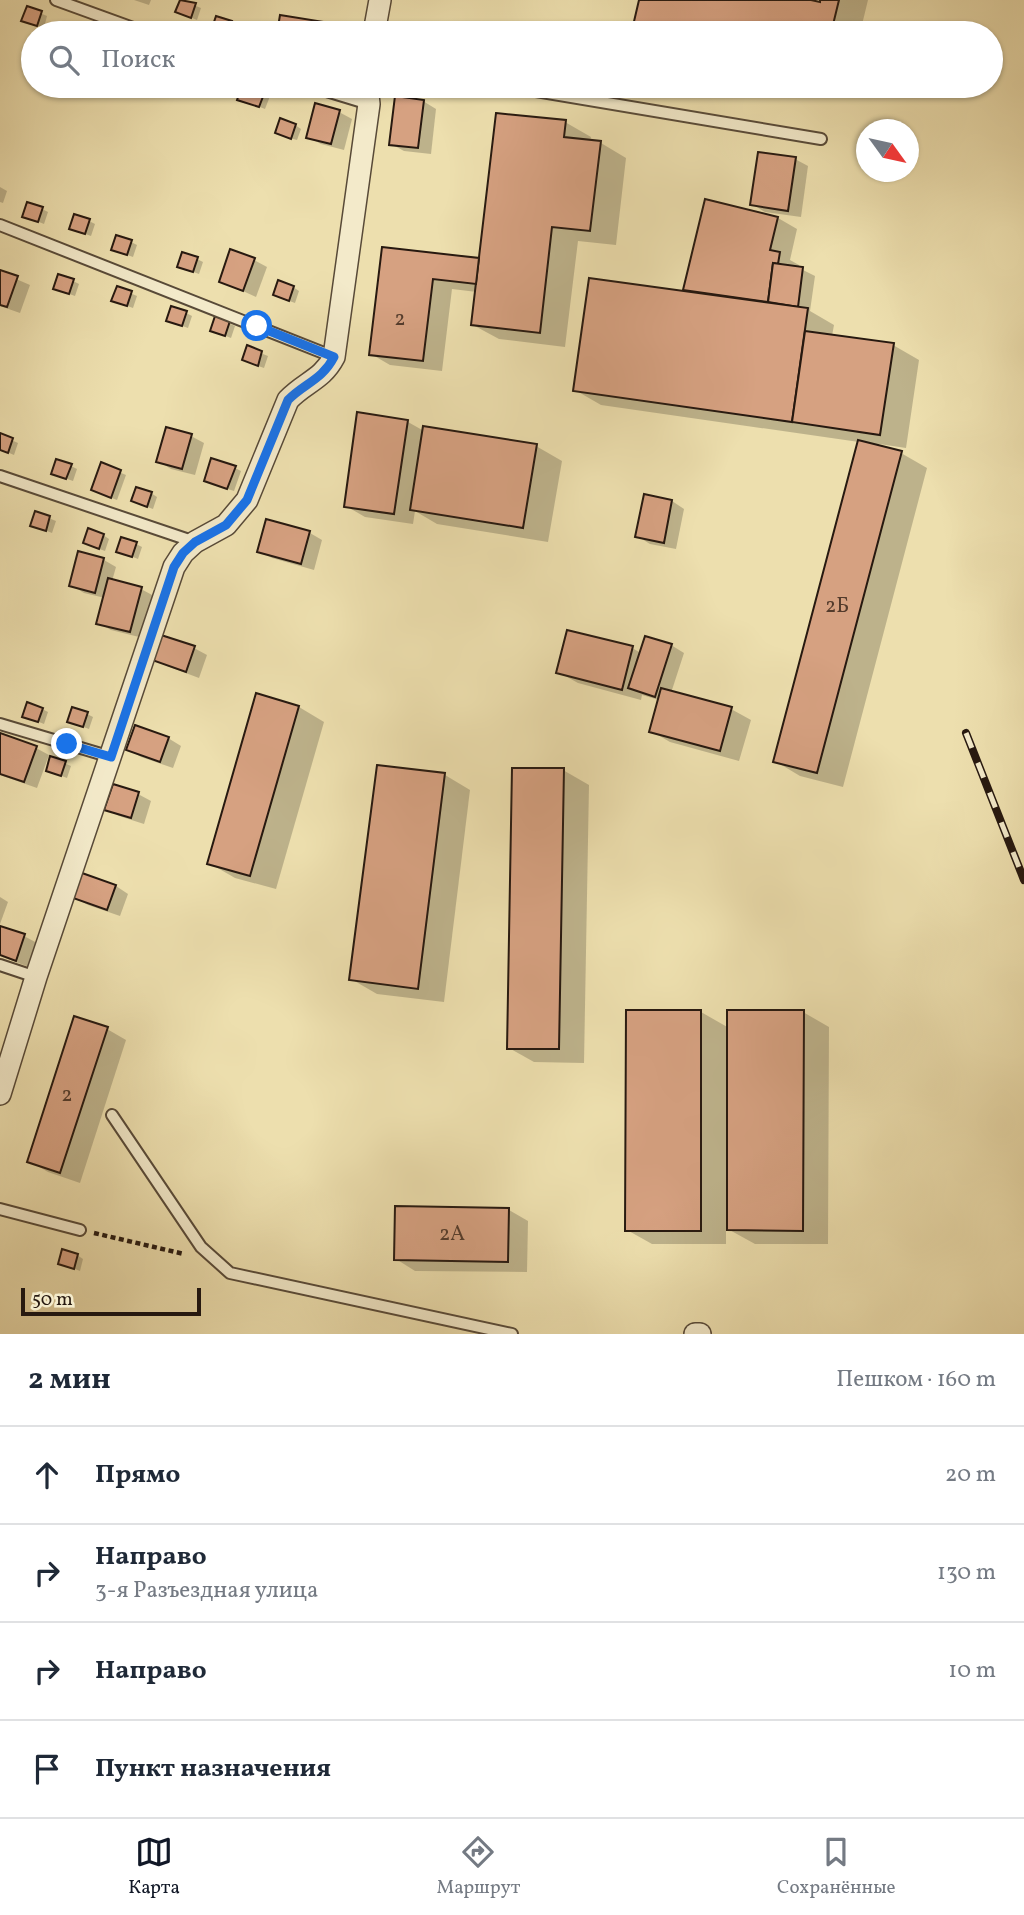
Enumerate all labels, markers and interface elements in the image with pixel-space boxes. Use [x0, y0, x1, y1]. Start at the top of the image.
search box [21, 21, 1003, 98]
icon: search [45, 41, 83, 79]
text: Поиск [101, 42, 175, 78]
north arrow [856, 119, 919, 182]
house number: 2 [394, 305, 406, 334]
route start [241, 310, 272, 341]
house number: 2Б [825, 592, 849, 621]
route end [51, 728, 82, 759]
house number: 2 [61, 1081, 73, 1110]
house number: 2А [439, 1220, 465, 1249]
scale bar [21, 1285, 201, 1317]
text: 50 m [32, 1287, 73, 1313]
text: 2 мин [28, 1359, 111, 1401]
text: Пешком · 160 m [836, 1364, 996, 1396]
icon: ahead [28, 1456, 66, 1494]
text: Прямо [95, 1457, 180, 1493]
text: 20 m [945, 1459, 996, 1491]
text: Направо [95, 1539, 207, 1575]
icon: right [28, 1554, 66, 1592]
text: 130 m [937, 1557, 996, 1589]
text: 3-я Разъездная улица [95, 1575, 319, 1607]
icon: right [28, 1652, 66, 1690]
text: Направо [95, 1653, 207, 1689]
text: 10 m [948, 1655, 996, 1687]
icon: arrive [28, 1750, 66, 1788]
text: Пункт назначения [95, 1751, 331, 1787]
tab: Карта [128, 1833, 180, 1901]
tab: Маршрут [437, 1833, 520, 1901]
tab: Сохранённые [777, 1833, 896, 1901]

